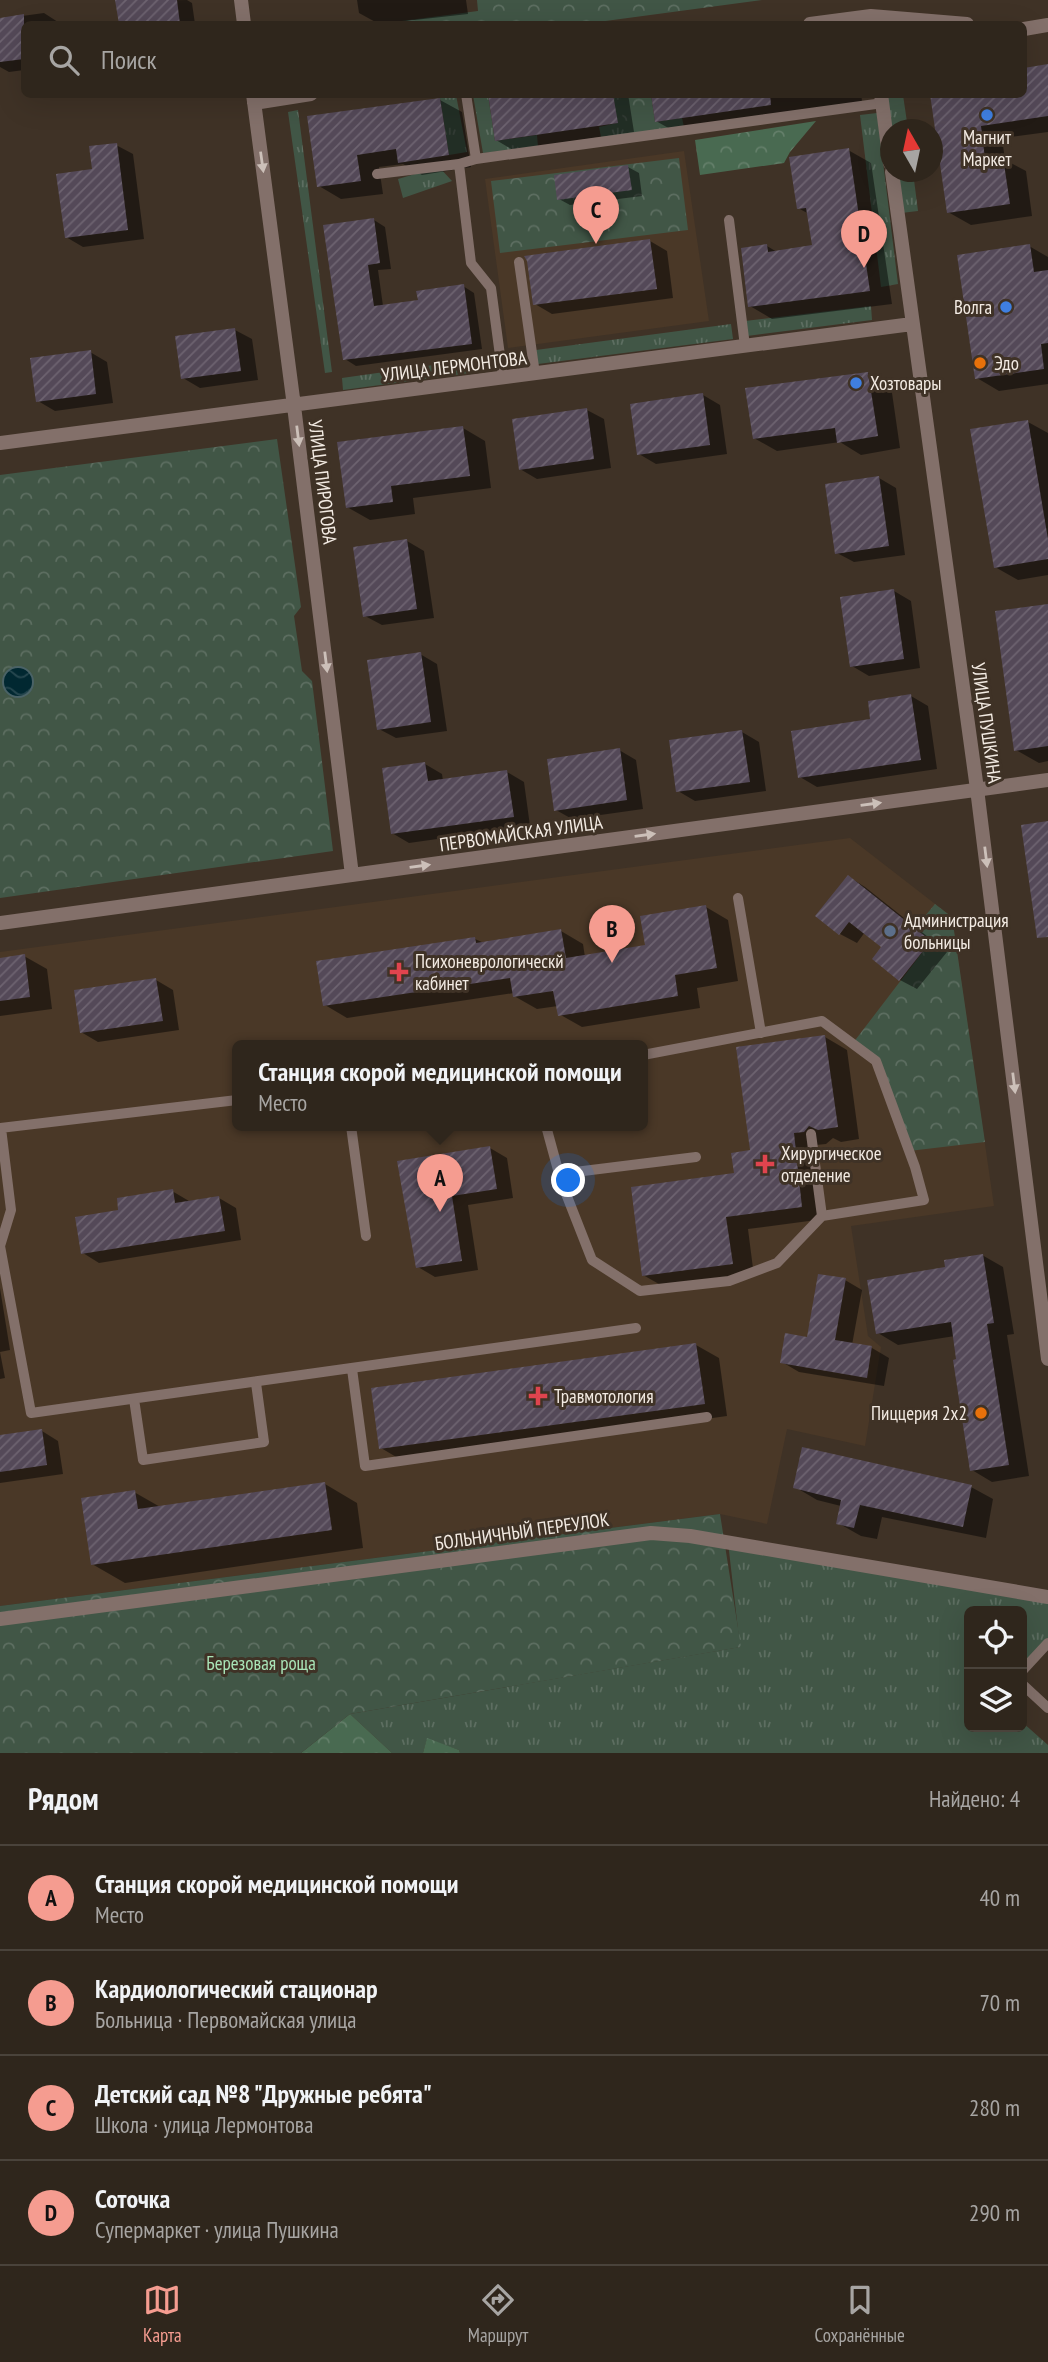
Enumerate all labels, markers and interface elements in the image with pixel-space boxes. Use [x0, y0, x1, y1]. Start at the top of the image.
search box [21, 21, 1027, 98]
icon: search [45, 41, 83, 79]
text: Поиск [101, 43, 157, 76]
marker: Магнит Маркет [979, 107, 995, 123]
north arrow [880, 119, 943, 182]
place label: Магнит Маркет [962, 125, 1012, 171]
one-way arrow [256, 151, 267, 173]
pin: C [573, 186, 619, 244]
pin: D [841, 210, 887, 268]
place label: Волга [954, 295, 992, 319]
marker: Волга [998, 299, 1014, 315]
street label: УЛИЦА ЛЕРМОНТОВА [380, 345, 528, 387]
place label: Эдо [994, 351, 1019, 375]
marker: Эдо [972, 355, 988, 371]
place label: Хозтовары [870, 371, 942, 395]
marker: Хозтовары [848, 375, 864, 391]
street label: УЛИЦА ПИРОГОВА [303, 419, 343, 545]
one-way arrow [292, 425, 303, 447]
one-way arrow [320, 651, 331, 673]
street label: УЛИЦА ПУШКИНА [967, 661, 1007, 785]
one-way arrow [860, 798, 882, 809]
street label: ПЕРВОМАЙСКАЯ УЛИЦА [438, 810, 604, 856]
one-way arrow [634, 829, 656, 840]
one-way arrow [980, 846, 991, 868]
one-way arrow [409, 860, 431, 871]
pin: B [589, 905, 635, 963]
place label: Администрация больницы [904, 908, 1009, 954]
marker: Администрация больницы [882, 923, 898, 939]
place label: Психоневрологическй кабинет [415, 949, 564, 995]
marker: Психоневрологическй кабинет [389, 962, 409, 982]
popup [232, 1040, 648, 1131]
text: Станция скорой медицинской помощи [258, 1055, 622, 1088]
one-way arrow [1008, 1072, 1019, 1094]
text: Место [258, 1088, 307, 1117]
place label: Хирургическое отделение [781, 1141, 882, 1187]
pin: A [417, 1154, 463, 1212]
marker: Хирургическое отделение [755, 1154, 775, 1174]
your location [551, 1163, 585, 1197]
place label: Травмотология [554, 1384, 654, 1408]
marker: Травмотология [528, 1386, 548, 1406]
place label: Пиццерия 2х2 [871, 1401, 967, 1425]
marker: Пиццерия 2х2 [973, 1405, 989, 1421]
street label: БОЛЬНИЧНЫЙ ПЕРЕУЛОК [433, 1507, 611, 1555]
map controls [964, 1606, 1027, 1732]
button: locate [964, 1606, 1027, 1669]
park label: Березовая роща [206, 1651, 316, 1675]
button: layers [964, 1669, 1027, 1732]
text: Рядом [28, 1779, 99, 1818]
text: Найдено: 4 [929, 1784, 1020, 1813]
text: Станция скорой медицинской помощи [95, 1867, 458, 1900]
text: A [45, 1883, 57, 1912]
text: 40 m [979, 1883, 1020, 1912]
text: Место [95, 1900, 144, 1929]
text: Кардиологический стационар [95, 1972, 378, 2005]
text: B [45, 1988, 57, 2017]
text: 70 m [979, 1988, 1020, 2017]
text: Больница · Первомайская улица [95, 2005, 357, 2034]
text: Детский сад №8 "Дружные ребята" [95, 2077, 432, 2110]
text: C [46, 2093, 56, 2122]
text: 280 m [969, 2093, 1020, 2122]
text: Школа · улица Лермонтова [95, 2110, 313, 2139]
text: Соточка [95, 2182, 170, 2215]
text: D [45, 2198, 57, 2227]
text: 290 m [969, 2198, 1020, 2227]
text: Супермаркет · улица Пушкина [95, 2215, 339, 2244]
tab: Карта [143, 2281, 182, 2347]
tab: Маршрут [468, 2281, 528, 2347]
tab: Сохранённые [815, 2281, 905, 2347]

